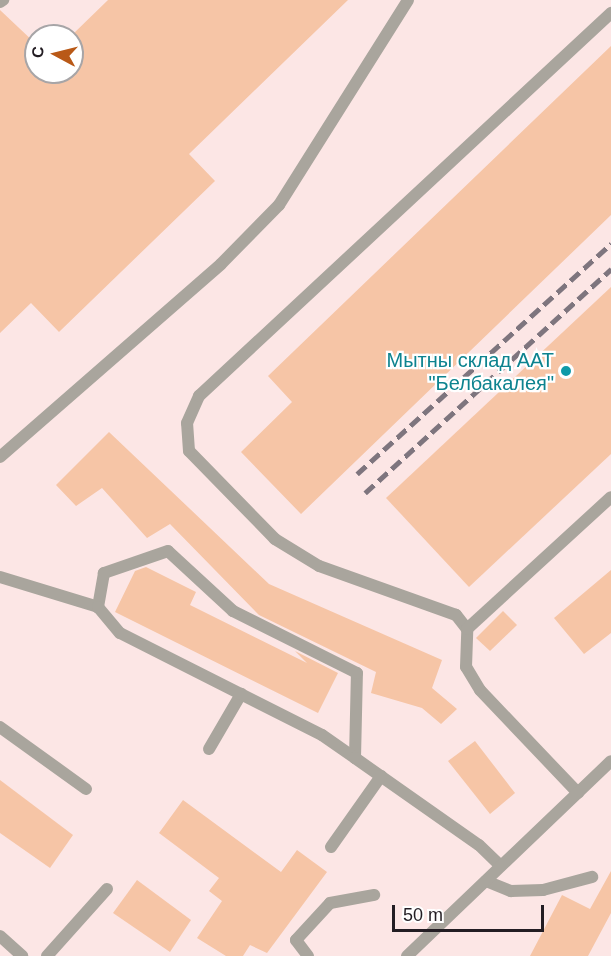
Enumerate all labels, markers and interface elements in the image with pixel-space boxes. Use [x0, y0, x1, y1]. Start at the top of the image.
north arrow [24, 24, 84, 84]
text: С [28, 45, 47, 59]
place label: Мытны склад ААТ "Белбакалея" [386, 348, 554, 395]
marker: Мытны склад ААТ "Белбакалея" [559, 364, 573, 378]
scale bar [395, 893, 546, 931]
text: 50 m [403, 905, 443, 925]

